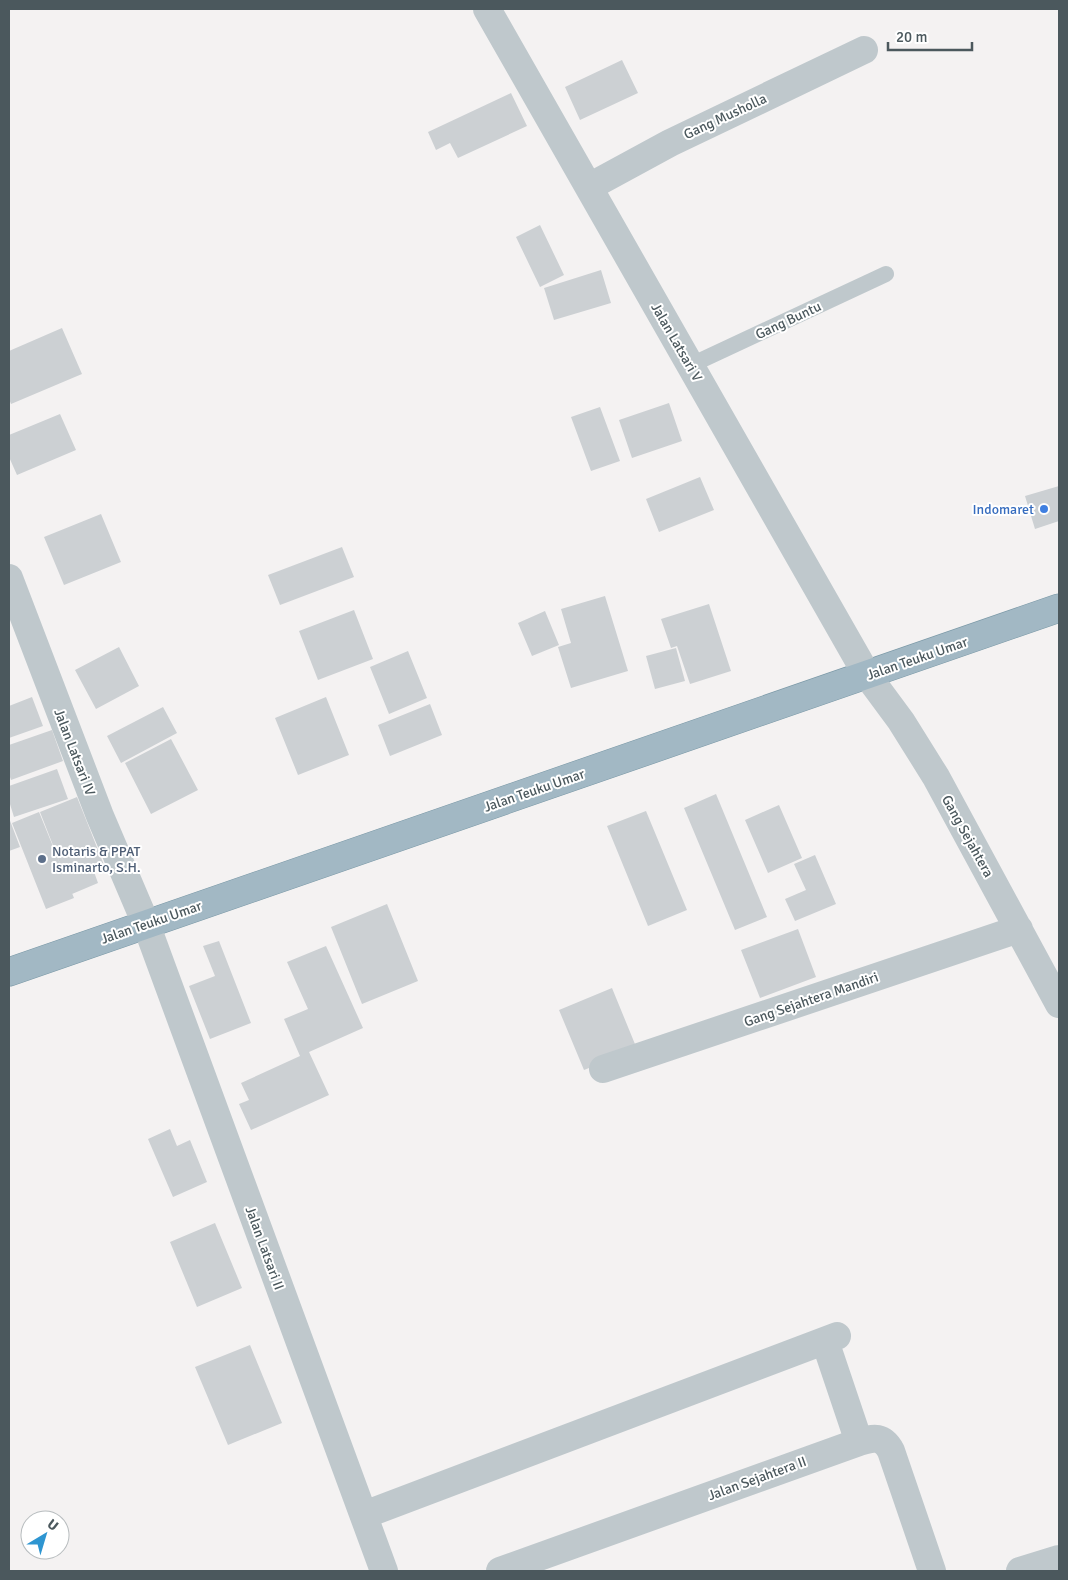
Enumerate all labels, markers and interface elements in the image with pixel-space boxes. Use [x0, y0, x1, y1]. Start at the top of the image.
scale bar [888, 20, 972, 52]
text: 20 m [896, 28, 927, 46]
street label: Gang Musholla [681, 90, 769, 143]
street label: Gang Buntu [753, 298, 824, 343]
street label: Jalan Latsari V [647, 300, 706, 384]
place label: Indomaret [973, 501, 1034, 518]
marker: Indomaret [1038, 503, 1050, 515]
street label: Jalan Teuku Umar [864, 633, 971, 684]
street label: Jalan Latsari IV [50, 706, 99, 798]
street label: Jalan Teuku Umar [481, 765, 588, 816]
street label: Gang Sejahtera [938, 792, 997, 880]
place label: Notaris & PPAT Isminarto, S.H. [52, 843, 141, 876]
marker: Notaris & PPAT Isminarto, S.H. [36, 853, 48, 865]
street label: Jalan Teuku Umar [98, 897, 205, 948]
street label: Gang Sejahtera Mandiri [742, 968, 881, 1030]
street label: Jalan Latsari II [242, 1204, 288, 1292]
street label: Jalan Sejahtera II [706, 1453, 809, 1504]
north arrow [20, 1510, 70, 1560]
text: U [44, 1516, 62, 1535]

